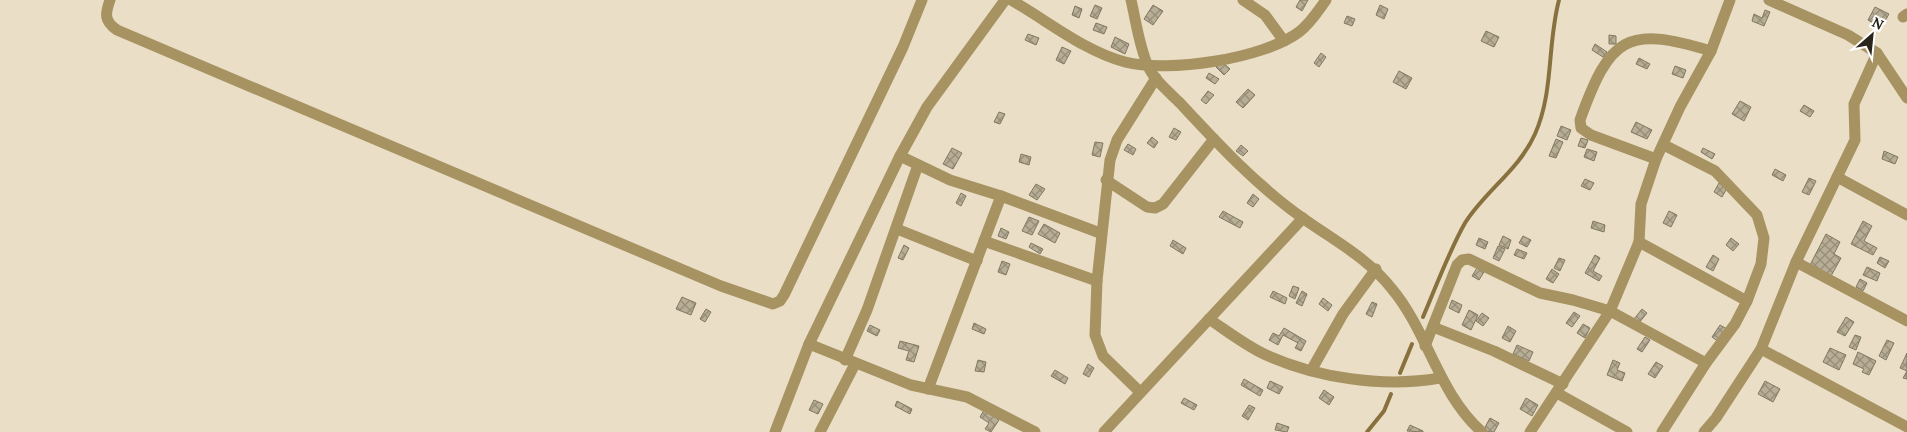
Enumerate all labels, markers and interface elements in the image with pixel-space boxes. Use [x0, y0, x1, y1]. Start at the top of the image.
north arrow [1847, 10, 1897, 60]
text: N [1869, 13, 1887, 34]

